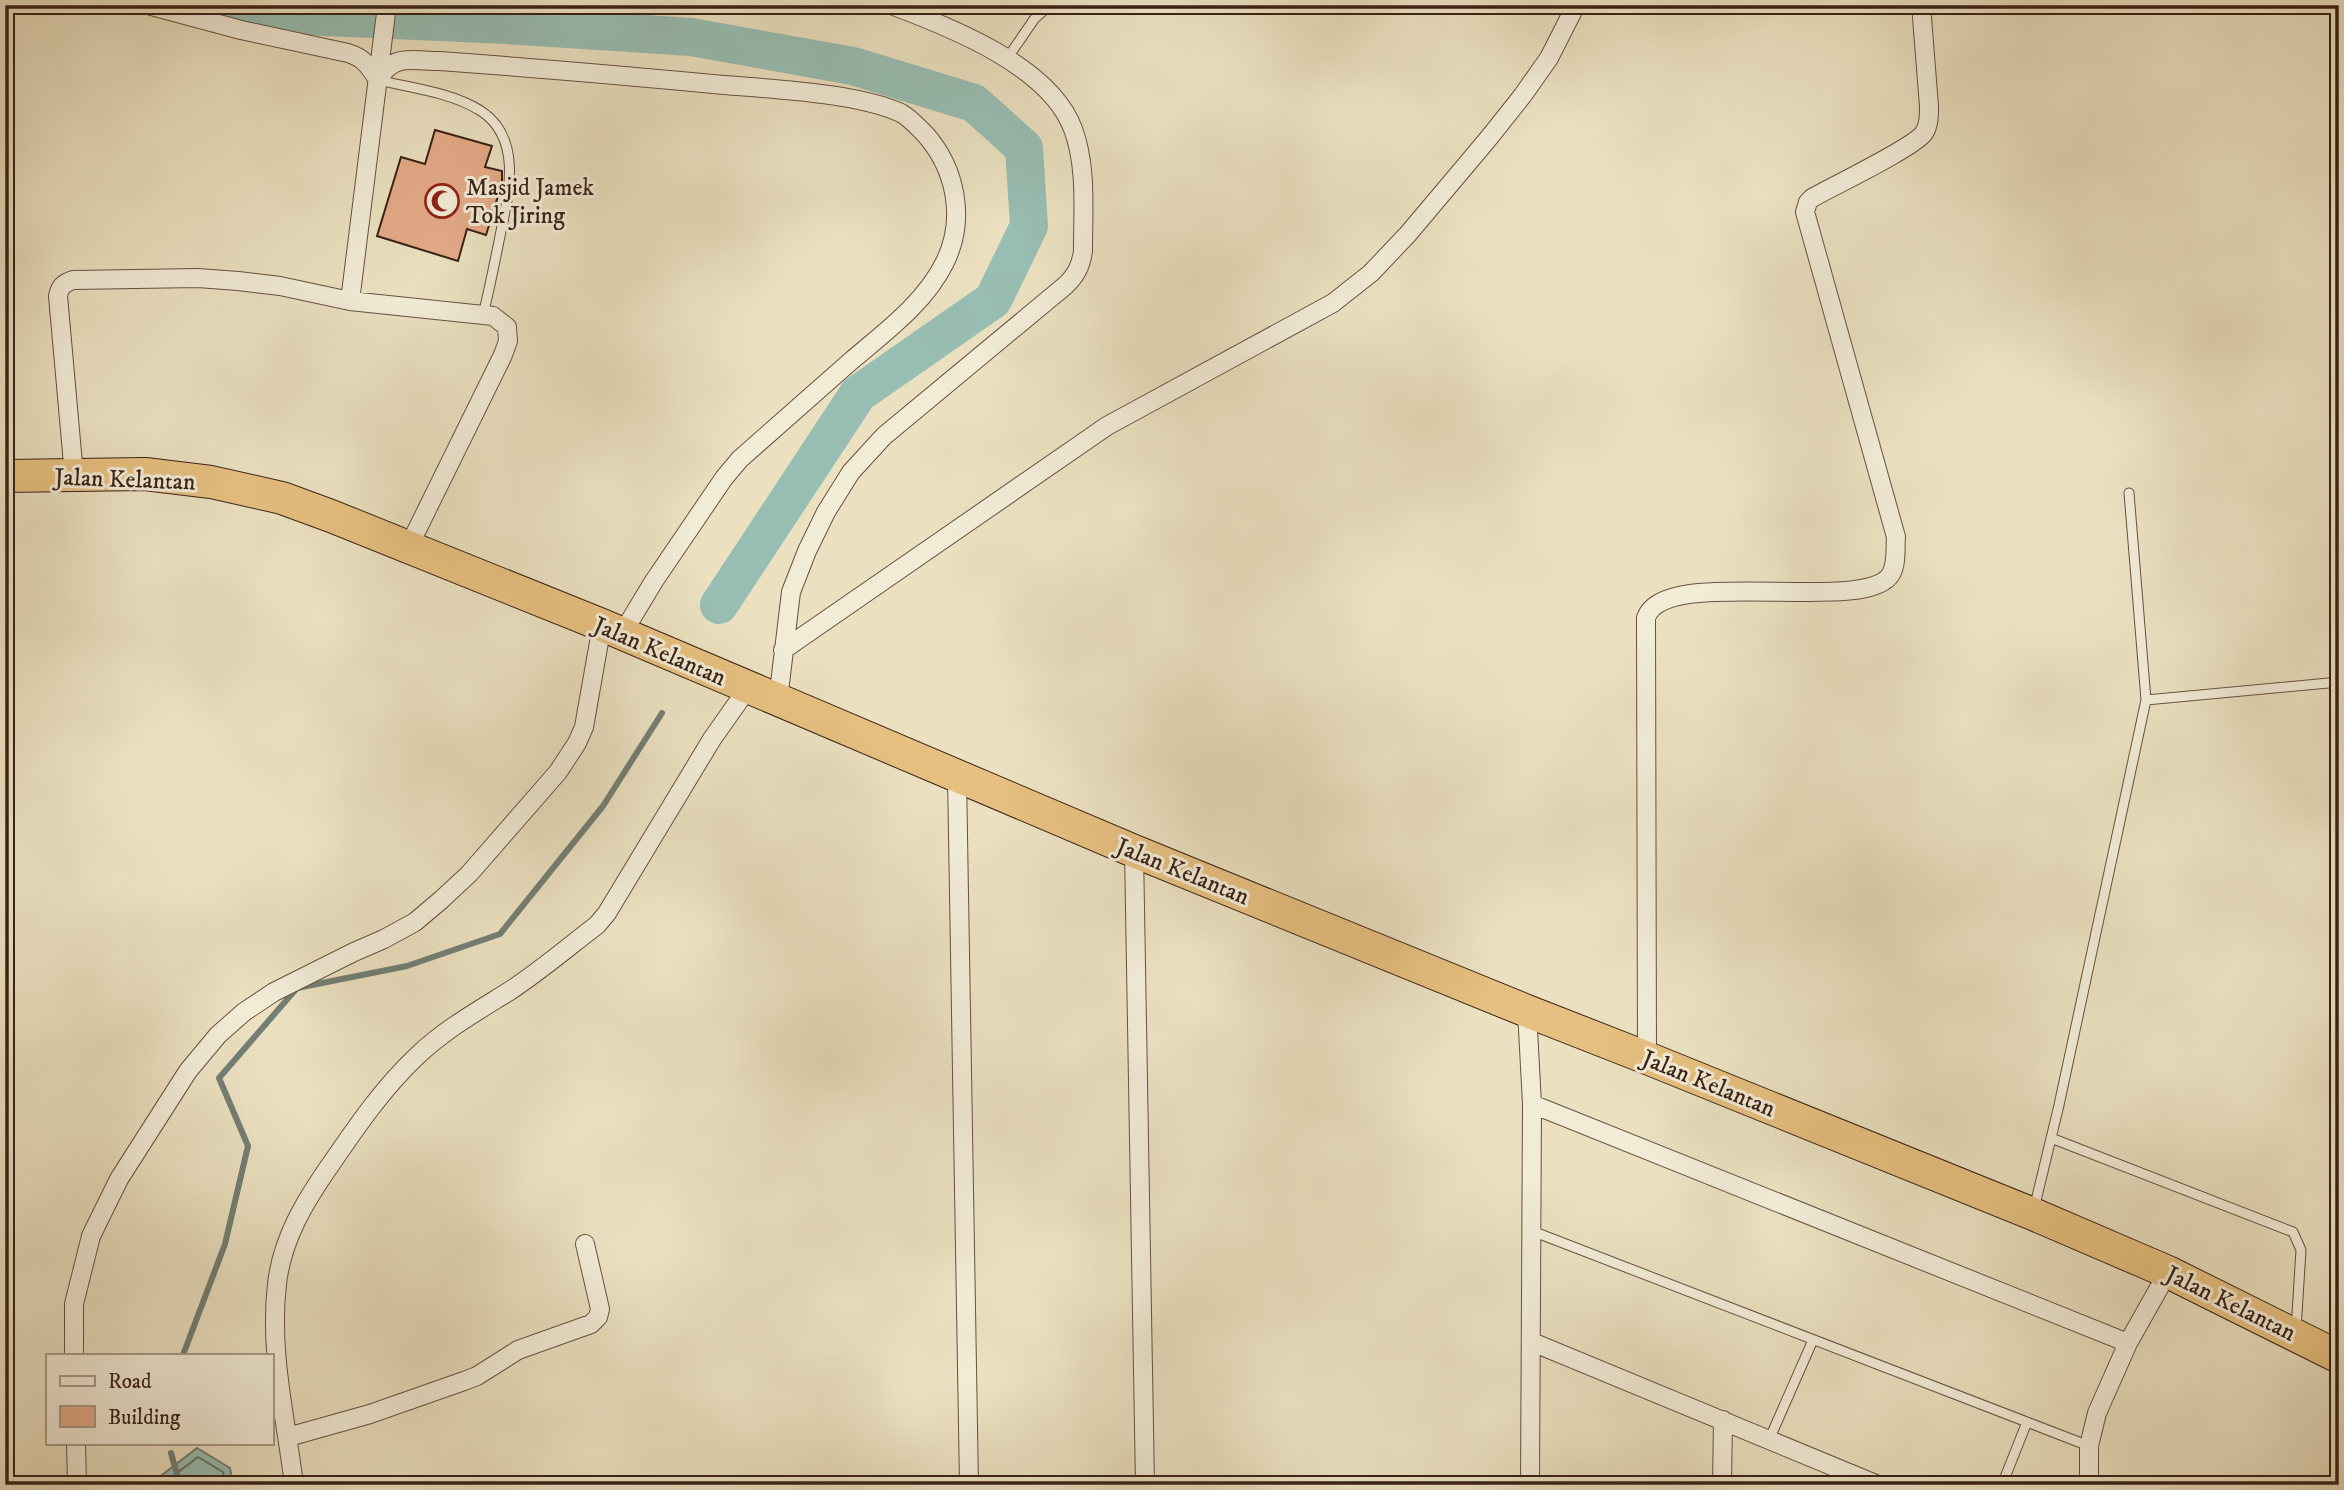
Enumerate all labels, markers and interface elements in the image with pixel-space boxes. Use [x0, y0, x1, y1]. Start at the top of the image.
place label: Masjid Jamek Tok Jiring [466, 173, 594, 231]
mosque icon: Masjid Jamek Tok Jiring [423, 182, 461, 220]
street label: Jalan Kelantan [52, 462, 196, 497]
street label: Jalan Kelantan [587, 610, 731, 693]
street label: Jalan Kelantan [1110, 831, 1254, 912]
street label: Jalan Kelantan [1636, 1043, 1780, 1124]
street label: Jalan Kelantan [2159, 1259, 2301, 1349]
legend [46, 1354, 273, 1444]
text: Road [108, 1369, 152, 1395]
text: Building [108, 1405, 181, 1431]

